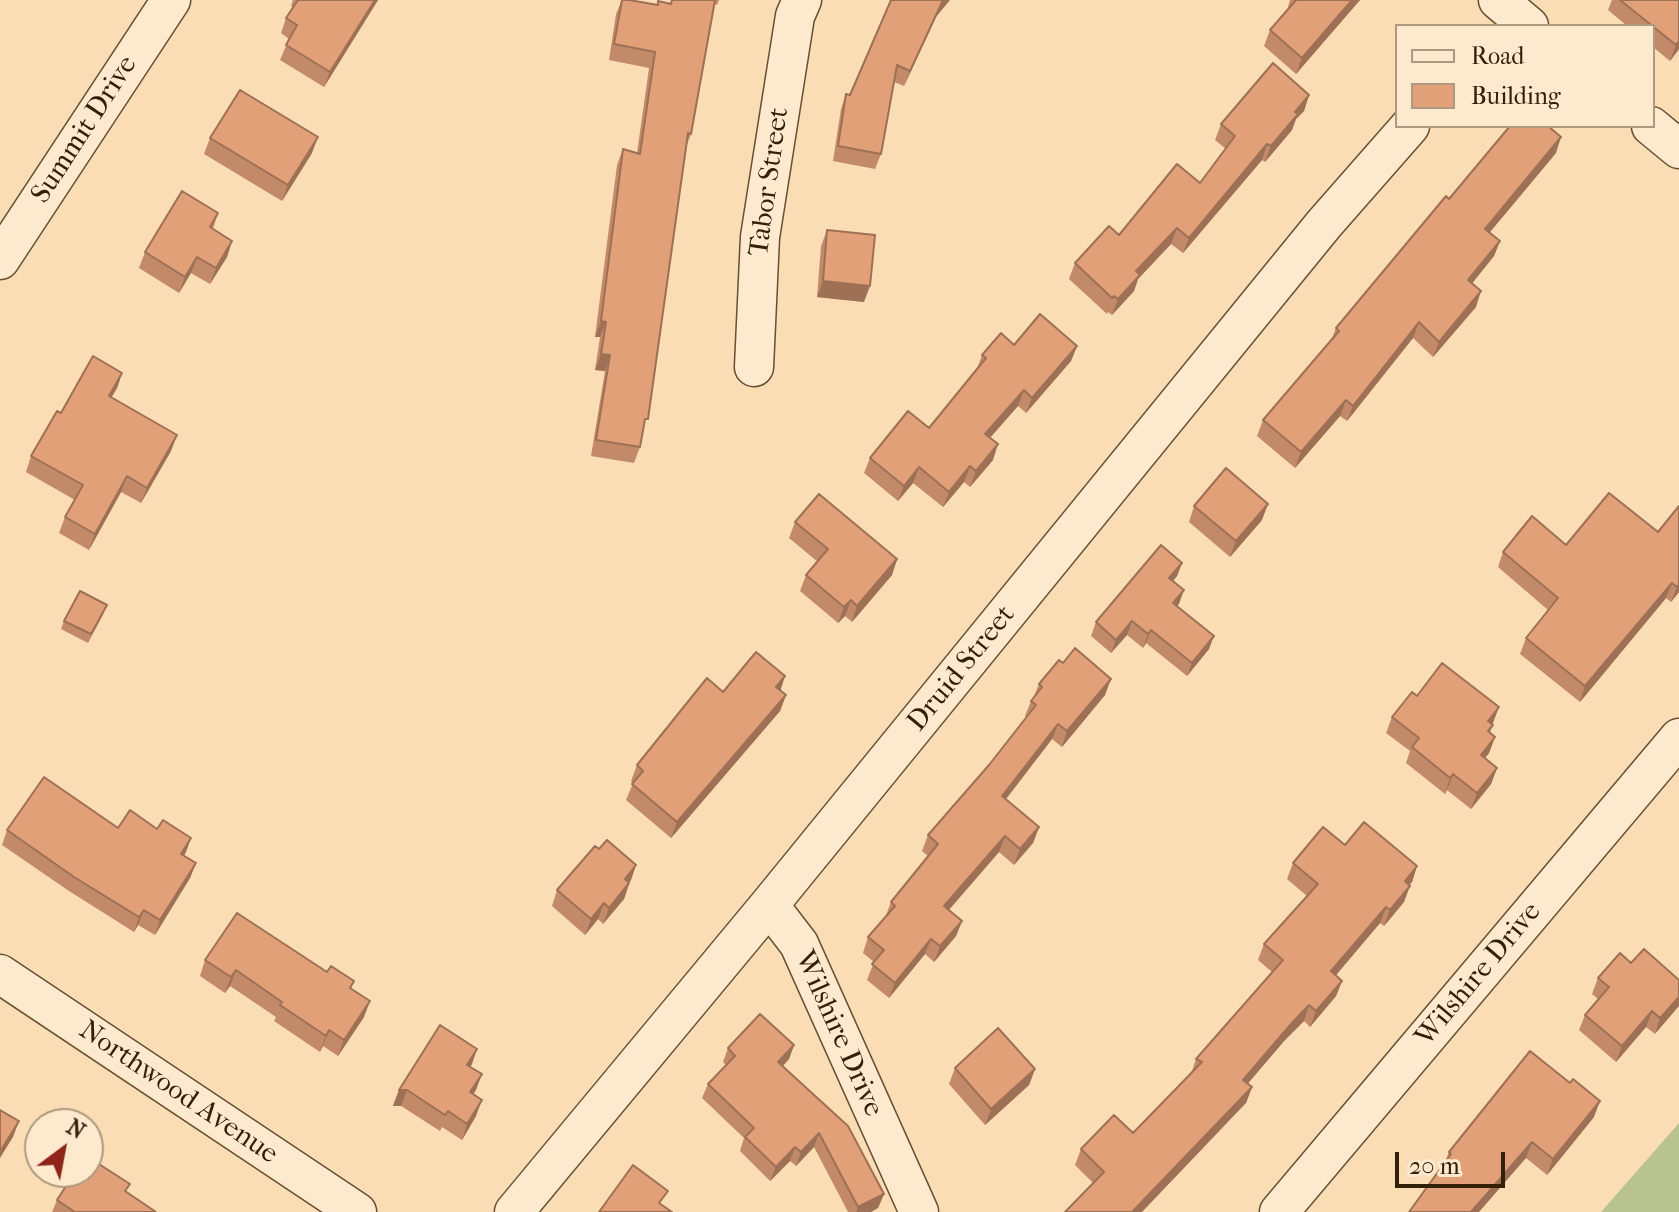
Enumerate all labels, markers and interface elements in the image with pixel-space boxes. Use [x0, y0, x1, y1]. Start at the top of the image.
legend [1395, 24, 1655, 128]
text: Road [1471, 42, 1524, 70]
street label: Summit Drive [25, 50, 145, 210]
text: Building [1471, 82, 1561, 110]
street label: Tabor Street [743, 105, 797, 259]
street label: Druid Street [901, 599, 1023, 739]
street label: Wilshire Drive [1409, 896, 1549, 1054]
street label: Wilshire Drive [787, 946, 889, 1122]
street label: Northwood Avenue [72, 1014, 284, 1172]
north arrow [24, 1108, 104, 1188]
scale bar [1399, 1136, 1509, 1186]
text: 20 m [1409, 1152, 1460, 1180]

